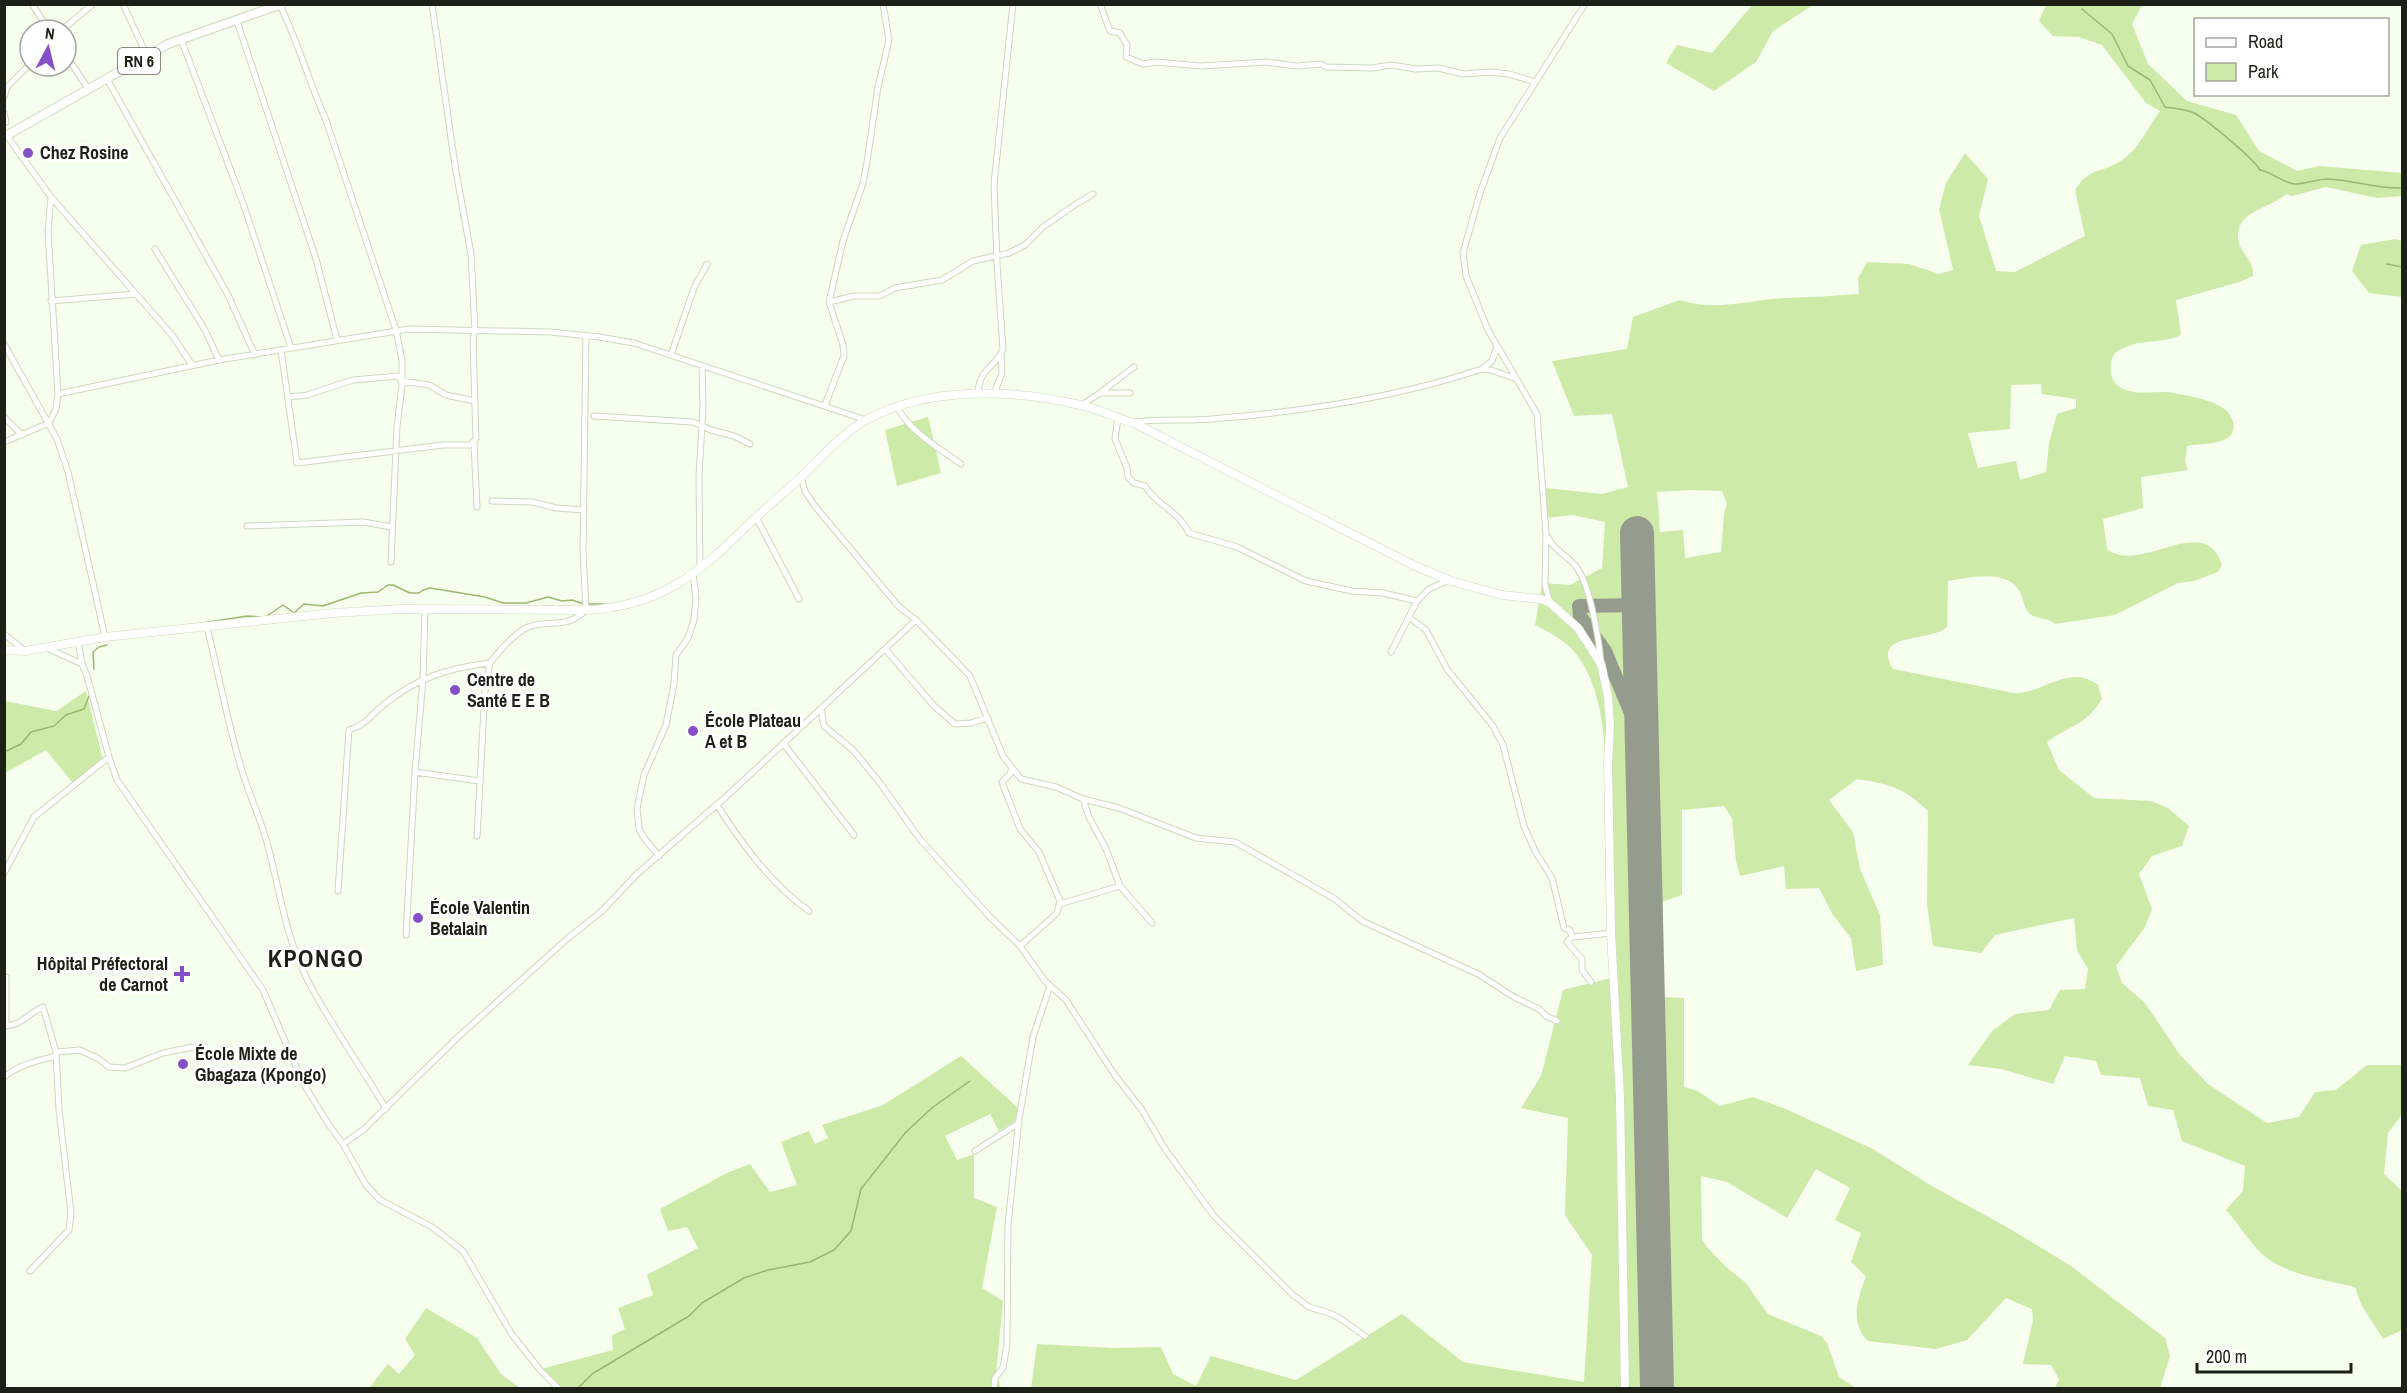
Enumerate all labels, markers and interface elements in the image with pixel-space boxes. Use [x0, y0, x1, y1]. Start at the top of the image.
north arrow [18, 18, 78, 78]
legend [2194, 18, 2389, 96]
text: N [44, 22, 56, 45]
text: Road [2248, 29, 2283, 54]
road number: RN 6 [118, 48, 160, 74]
text: Park [2248, 59, 2279, 84]
place label: Chez Rosine [40, 140, 129, 165]
marker: Chez Rosine [21, 146, 35, 160]
place label: Centre de Santé E E B [467, 667, 550, 713]
marker: Centre de Santé E E B [448, 683, 462, 697]
place label: École Plateau A et B [705, 708, 801, 754]
marker: École Plateau A et B [686, 724, 700, 738]
place label: École Valentin Betalain [430, 895, 530, 941]
marker: École Valentin Betalain [411, 911, 425, 925]
district label: KPONGO [268, 942, 364, 974]
place label: Hôpital Préfectoral de Carnot [37, 951, 168, 997]
marker: Hôpital Préfectoral de Carnot [173, 965, 191, 983]
place label: École Mixte de Gbagaza (Kpongo) [195, 1041, 326, 1087]
marker: École Mixte de Gbagaza (Kpongo) [176, 1057, 190, 1071]
scale bar [2197, 1336, 2352, 1374]
text: 200 m [2206, 1344, 2247, 1369]

